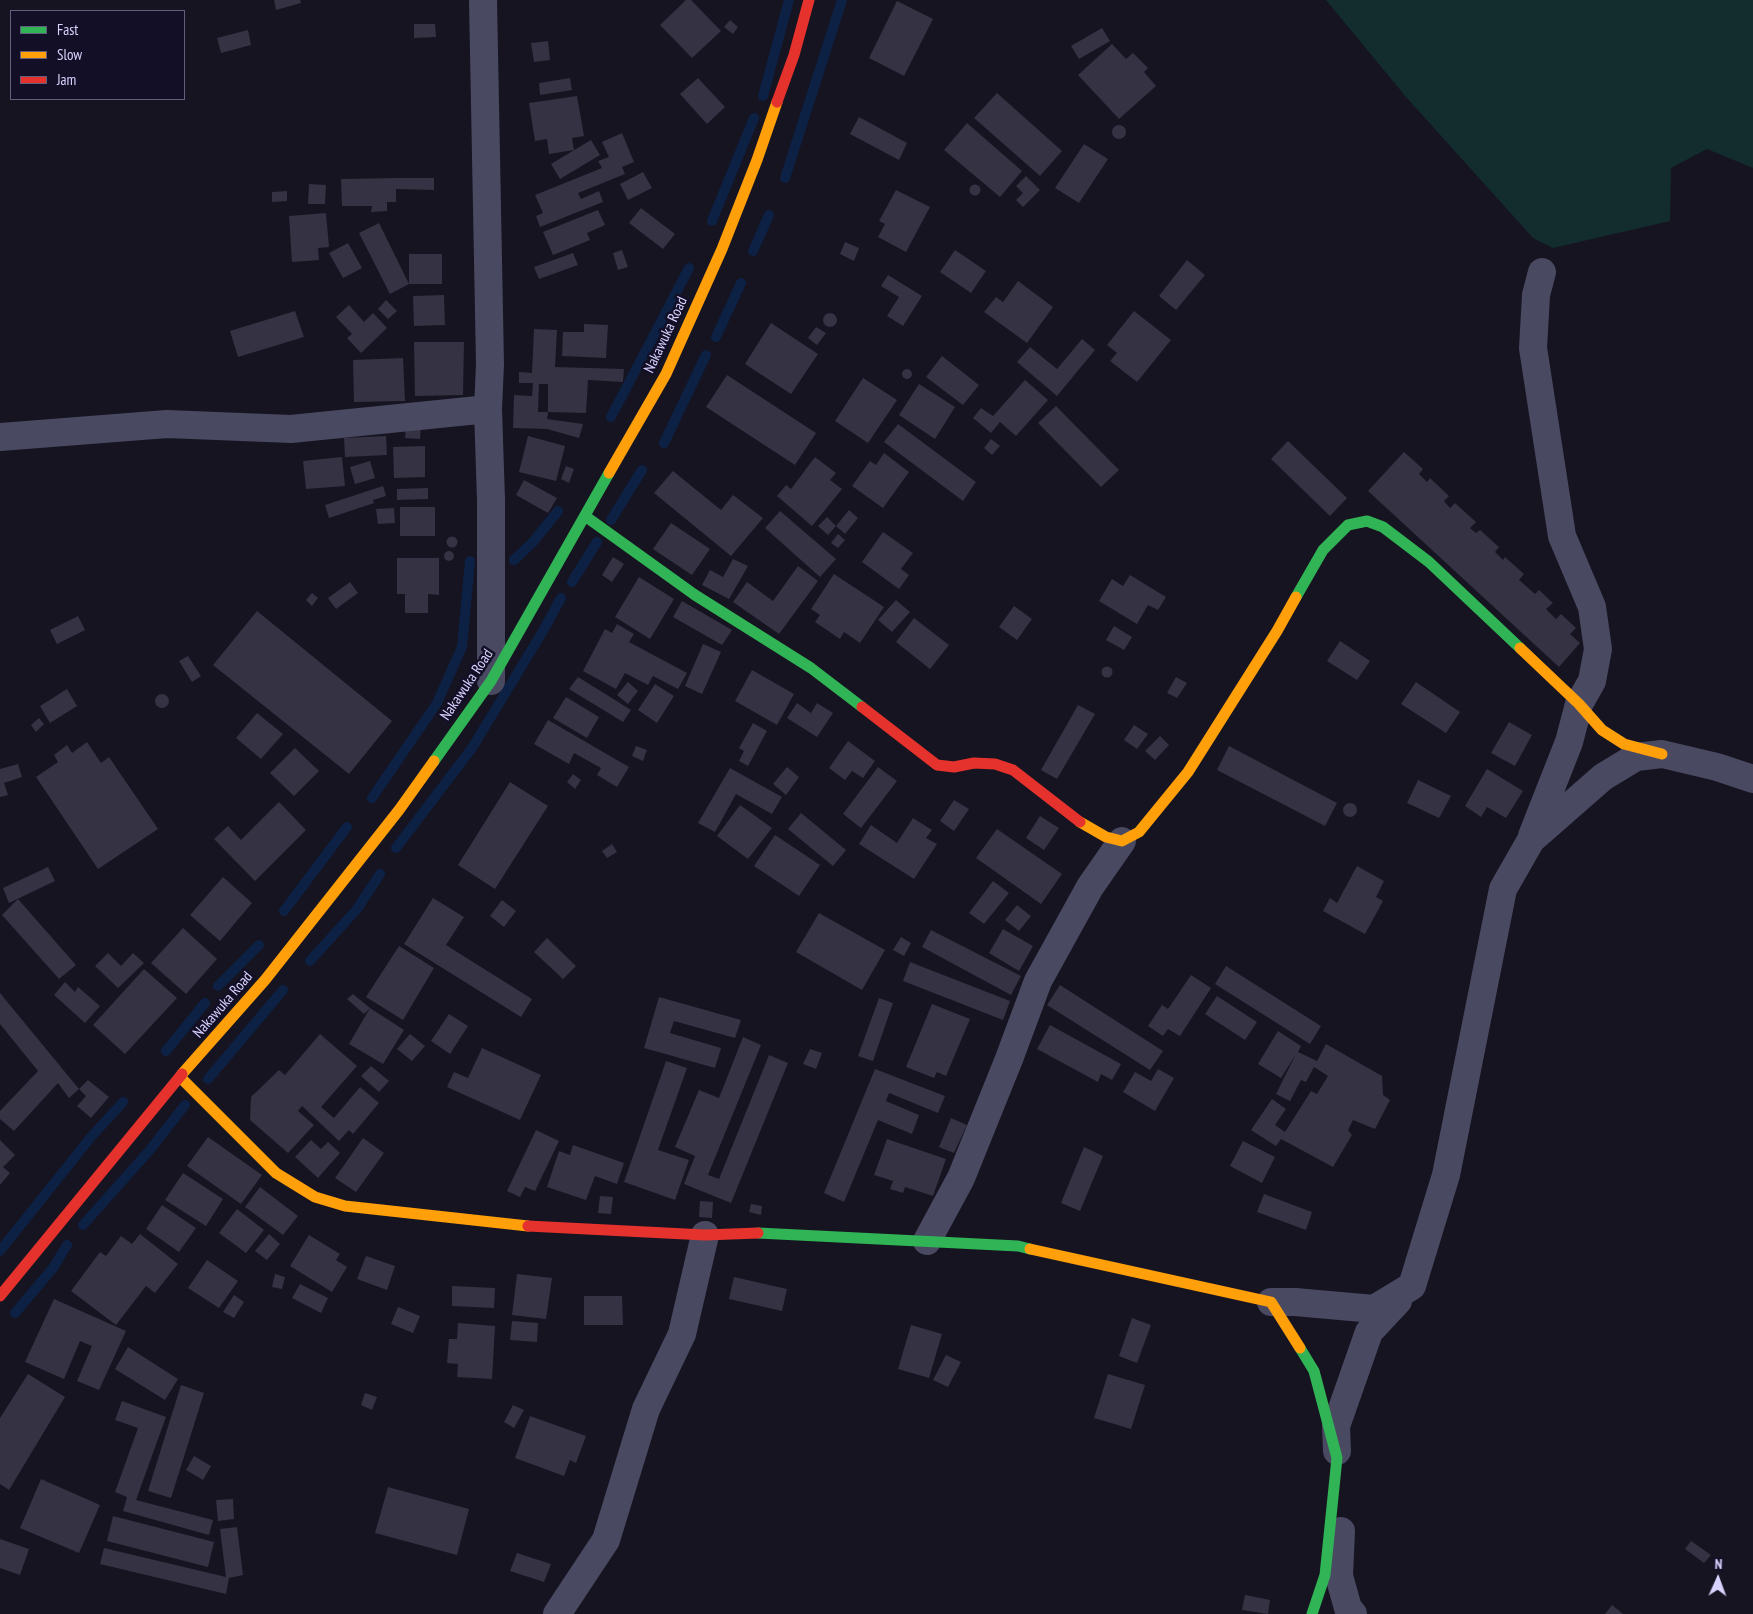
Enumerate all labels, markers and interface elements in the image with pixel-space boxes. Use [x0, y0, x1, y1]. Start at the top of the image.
legend [10, 10, 185, 100]
text: Fast [57, 20, 78, 39]
text: Slow [57, 45, 82, 64]
text: Jam [57, 70, 76, 89]
street label: Nakawuka Road [641, 294, 691, 376]
street label: Nakawuka Road [437, 646, 497, 724]
street label: Nakawuka Road [189, 968, 257, 1042]
north arrow [1693, 1554, 1743, 1604]
text: N [1714, 1555, 1723, 1573]

